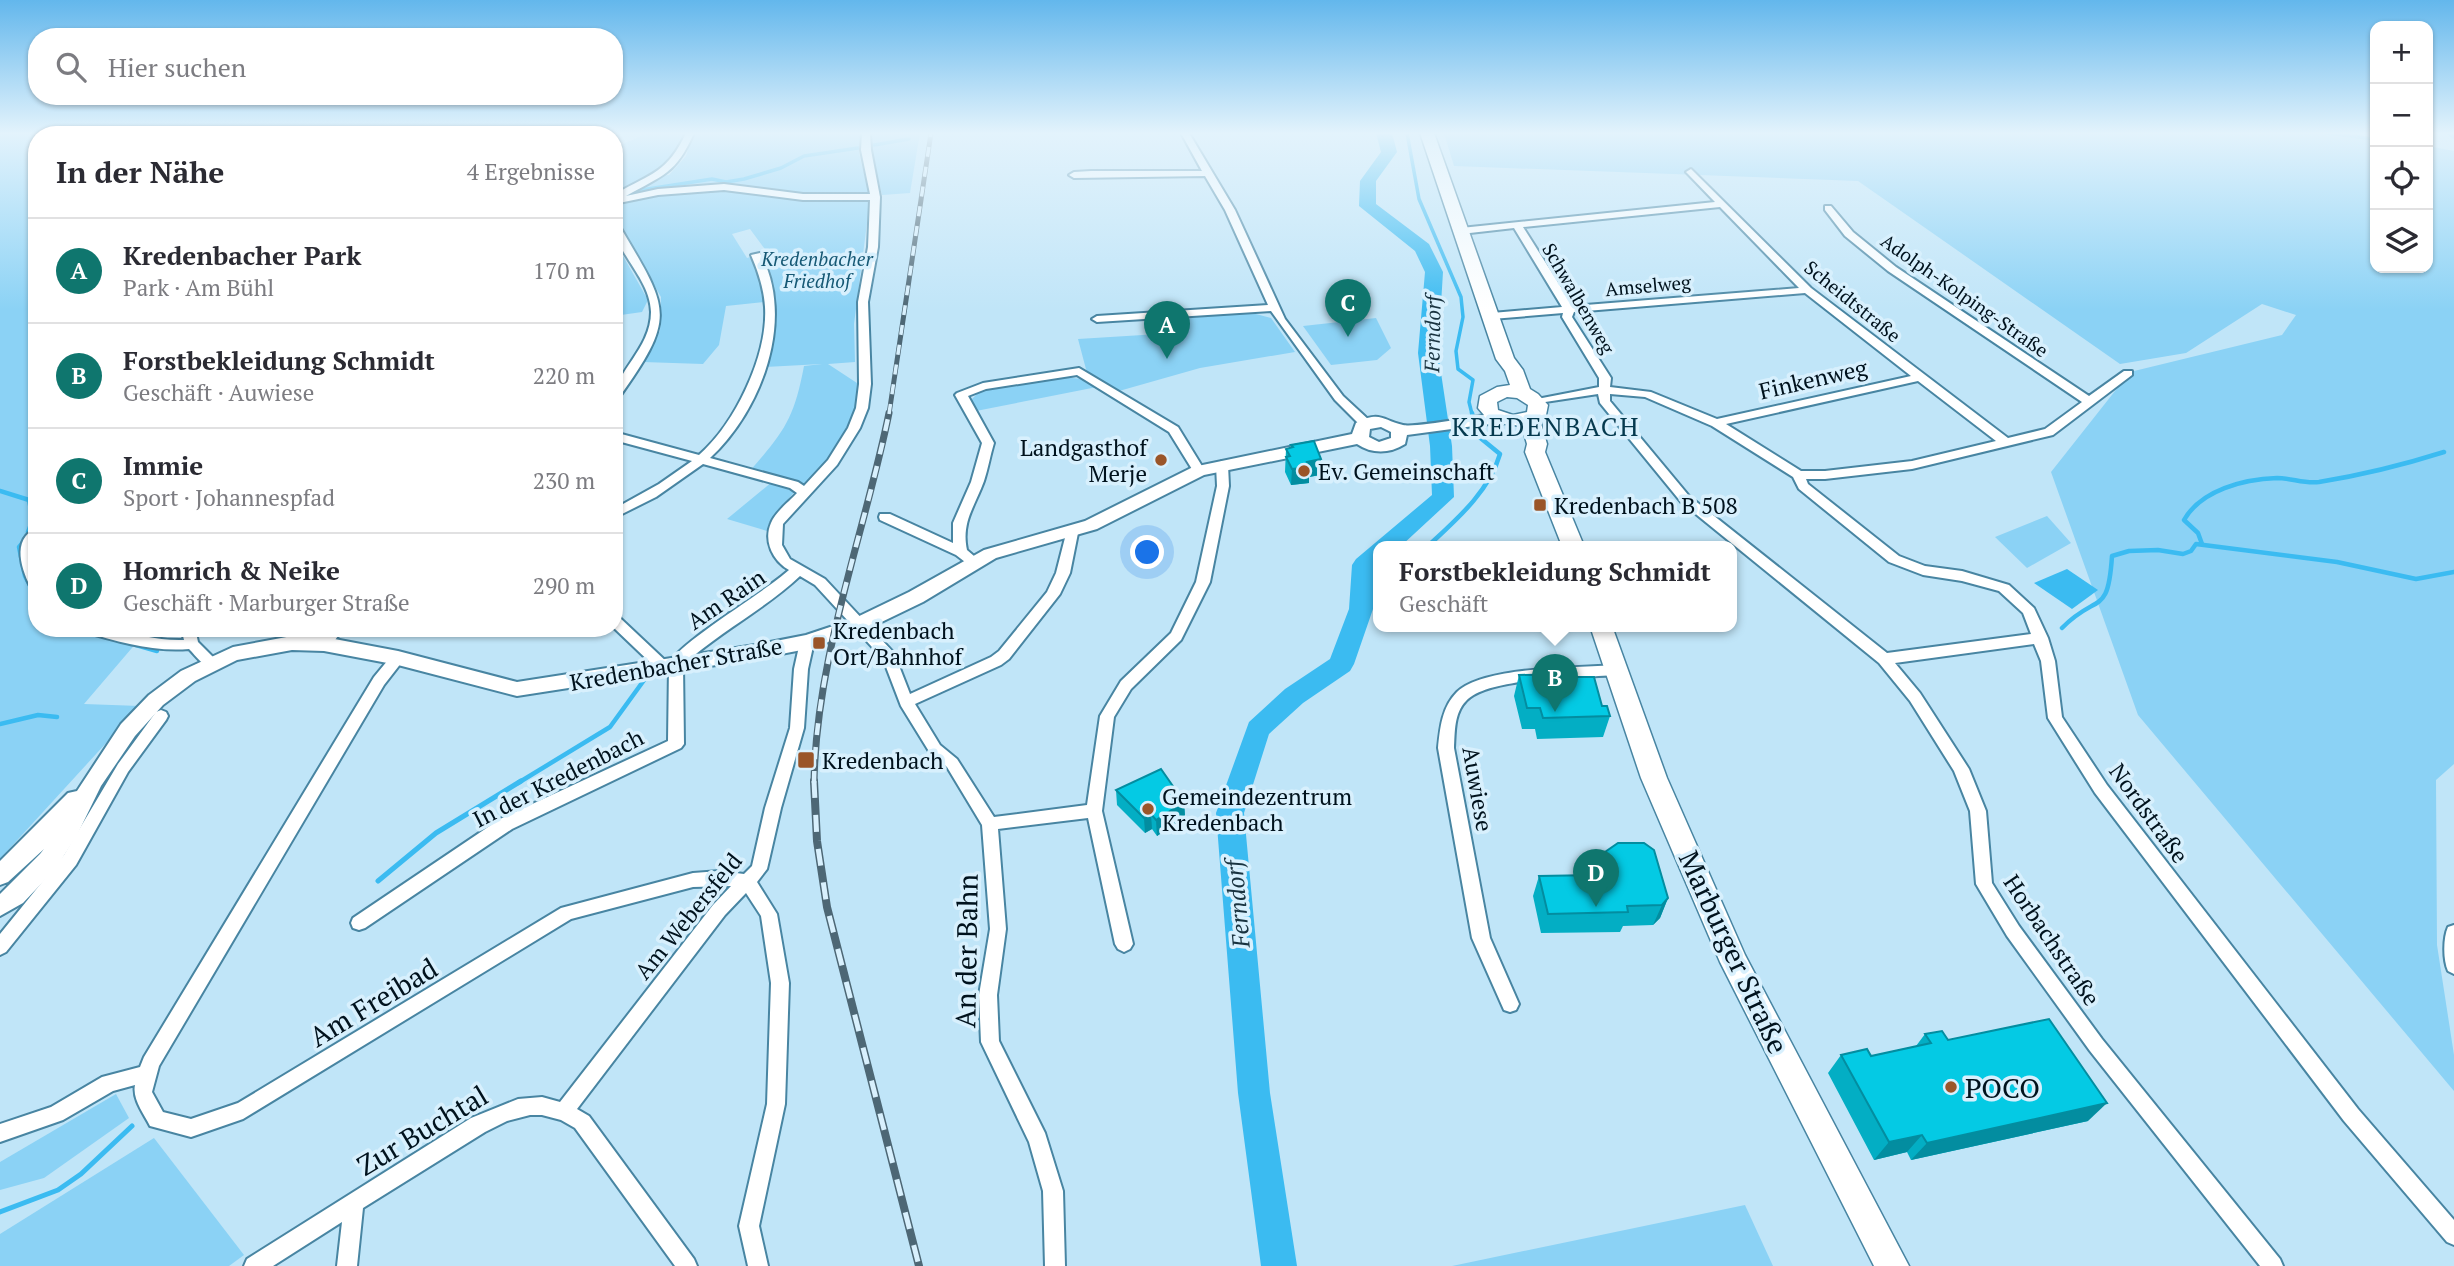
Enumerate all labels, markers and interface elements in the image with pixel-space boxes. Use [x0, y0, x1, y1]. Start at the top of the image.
map controls [2370, 21, 2433, 273]
button: + [2370, 21, 2433, 84]
search box [28, 28, 623, 105]
icon: search [52, 48, 90, 86]
text: Hier suchen [108, 50, 246, 84]
button: − [2370, 84, 2433, 147]
button: locate [2370, 147, 2433, 210]
text: In der Nähe [56, 152, 224, 192]
text: 4 Ergebnisse [467, 156, 595, 187]
button: layers [2370, 210, 2433, 273]
street label: Adolph-Kolping-Straße [1876, 228, 2054, 362]
text: Kredenbacher Park [123, 238, 361, 272]
street label: Schwalbenweg [1537, 238, 1621, 359]
park label: Kredenbacher Friedhof [760, 246, 873, 293]
street label: Scheidtstraße [1800, 254, 1906, 348]
text: A [71, 255, 87, 286]
text: 170 m [533, 255, 595, 286]
street label: Amselweg [1604, 269, 1693, 301]
text: Park · Am Bühl [123, 272, 274, 303]
pin: C [1325, 279, 1371, 337]
water label: Ferndorf [1417, 292, 1447, 374]
pin: A [1144, 301, 1190, 359]
text: Forstbekleidung Schmidt [123, 343, 435, 377]
street label: Finkenweg [1756, 351, 1871, 406]
text: B [72, 360, 86, 391]
text: 220 m [533, 360, 595, 391]
text: Geschäft · Auwiese [123, 377, 314, 408]
district label: KREDENBACH [1451, 409, 1641, 443]
place label: Landgasthof Merje [1020, 432, 1149, 489]
text: Immie [123, 448, 203, 482]
marker: Landgasthof Merje [1153, 452, 1169, 468]
place label: Ev. Gemeinschaft [1318, 456, 1495, 487]
marker: Ev. Gemeinschaft [1296, 463, 1312, 479]
text: C [72, 465, 87, 496]
text: 230 m [533, 465, 595, 496]
text: Sport · Johannespfad [123, 482, 335, 513]
place label: Kredenbach B 508 [1554, 490, 1738, 521]
marker: Kredenbach B 508 [1532, 497, 1548, 513]
your location [1130, 535, 1164, 569]
popup [1373, 541, 1737, 632]
text: Homrich & Neike [123, 553, 340, 587]
text: Forstbekleidung Schmidt [1399, 554, 1711, 588]
street label: Am Rain [681, 561, 771, 636]
text: D [71, 570, 87, 601]
text: 290 m [533, 570, 595, 601]
text: Geschäft · Marburger Straße [123, 587, 410, 618]
text: Geschäft [1399, 588, 1488, 619]
place label: Kredenbach Ort/Bahnhof [833, 615, 964, 672]
street label: Kredenbacher Straße [567, 630, 785, 698]
marker: Kredenbach Ort/Bahnhof [811, 635, 827, 651]
pin: B [1532, 654, 1578, 712]
street label: In der Kredenbach [467, 721, 649, 834]
street label: Auwiese [1455, 744, 1501, 834]
place label: Kredenbach [822, 745, 944, 776]
marker: Kredenbach [796, 750, 816, 770]
street label: Nordstraße [2102, 757, 2196, 869]
place label: Gemeindezentrum Kredenbach [1162, 781, 1352, 838]
marker: Gemeindezentrum Kredenbach [1140, 801, 1156, 817]
street label: Marburger Straße [1671, 845, 1797, 1059]
street label: Am Webersfeld [627, 846, 749, 986]
pin: D [1573, 849, 1619, 907]
water label: Ferndorf [1217, 854, 1257, 950]
street label: Horbachstraße [1997, 868, 2107, 1012]
street label: An der Bahn [946, 873, 986, 1028]
street label: Am Freibad [302, 949, 444, 1055]
place label: POCO [1965, 1069, 2040, 1106]
street label: Zur Buchtal [350, 1076, 494, 1184]
marker: POCO [1943, 1079, 1959, 1095]

